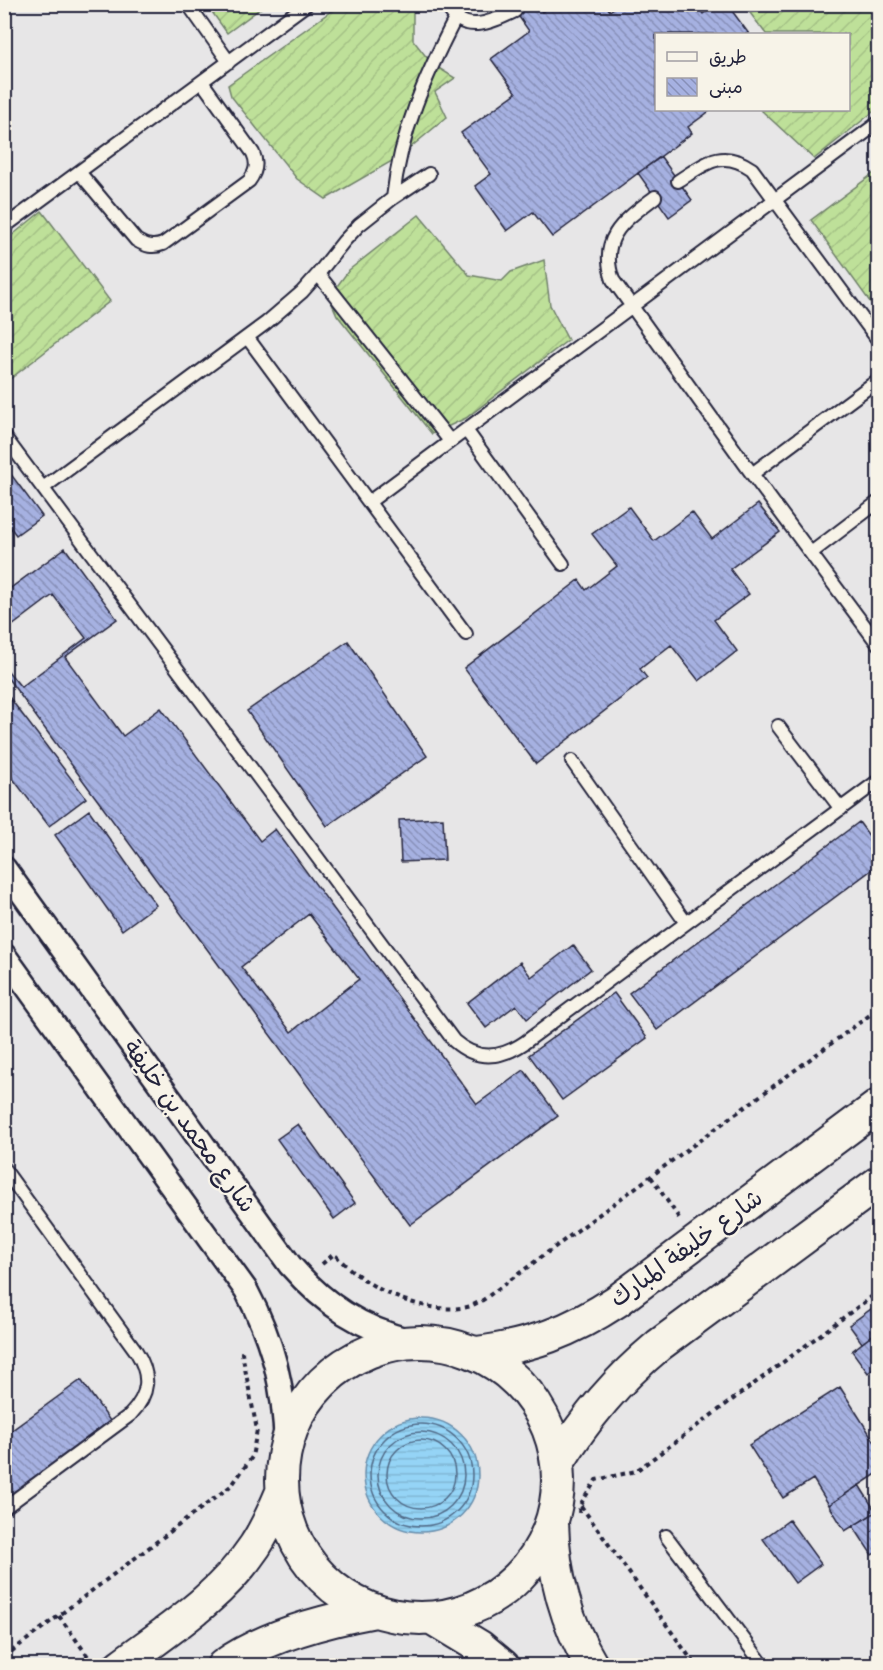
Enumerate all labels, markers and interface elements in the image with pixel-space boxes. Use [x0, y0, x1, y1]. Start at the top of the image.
legend [655, 33, 850, 111]
text: طريق [709, 46, 747, 70]
text: مبنى [709, 76, 743, 100]
street label: شارع محمد بن خليفة [115, 1034, 262, 1220]
street label: شارع خليفة المبارك [604, 1183, 769, 1315]

